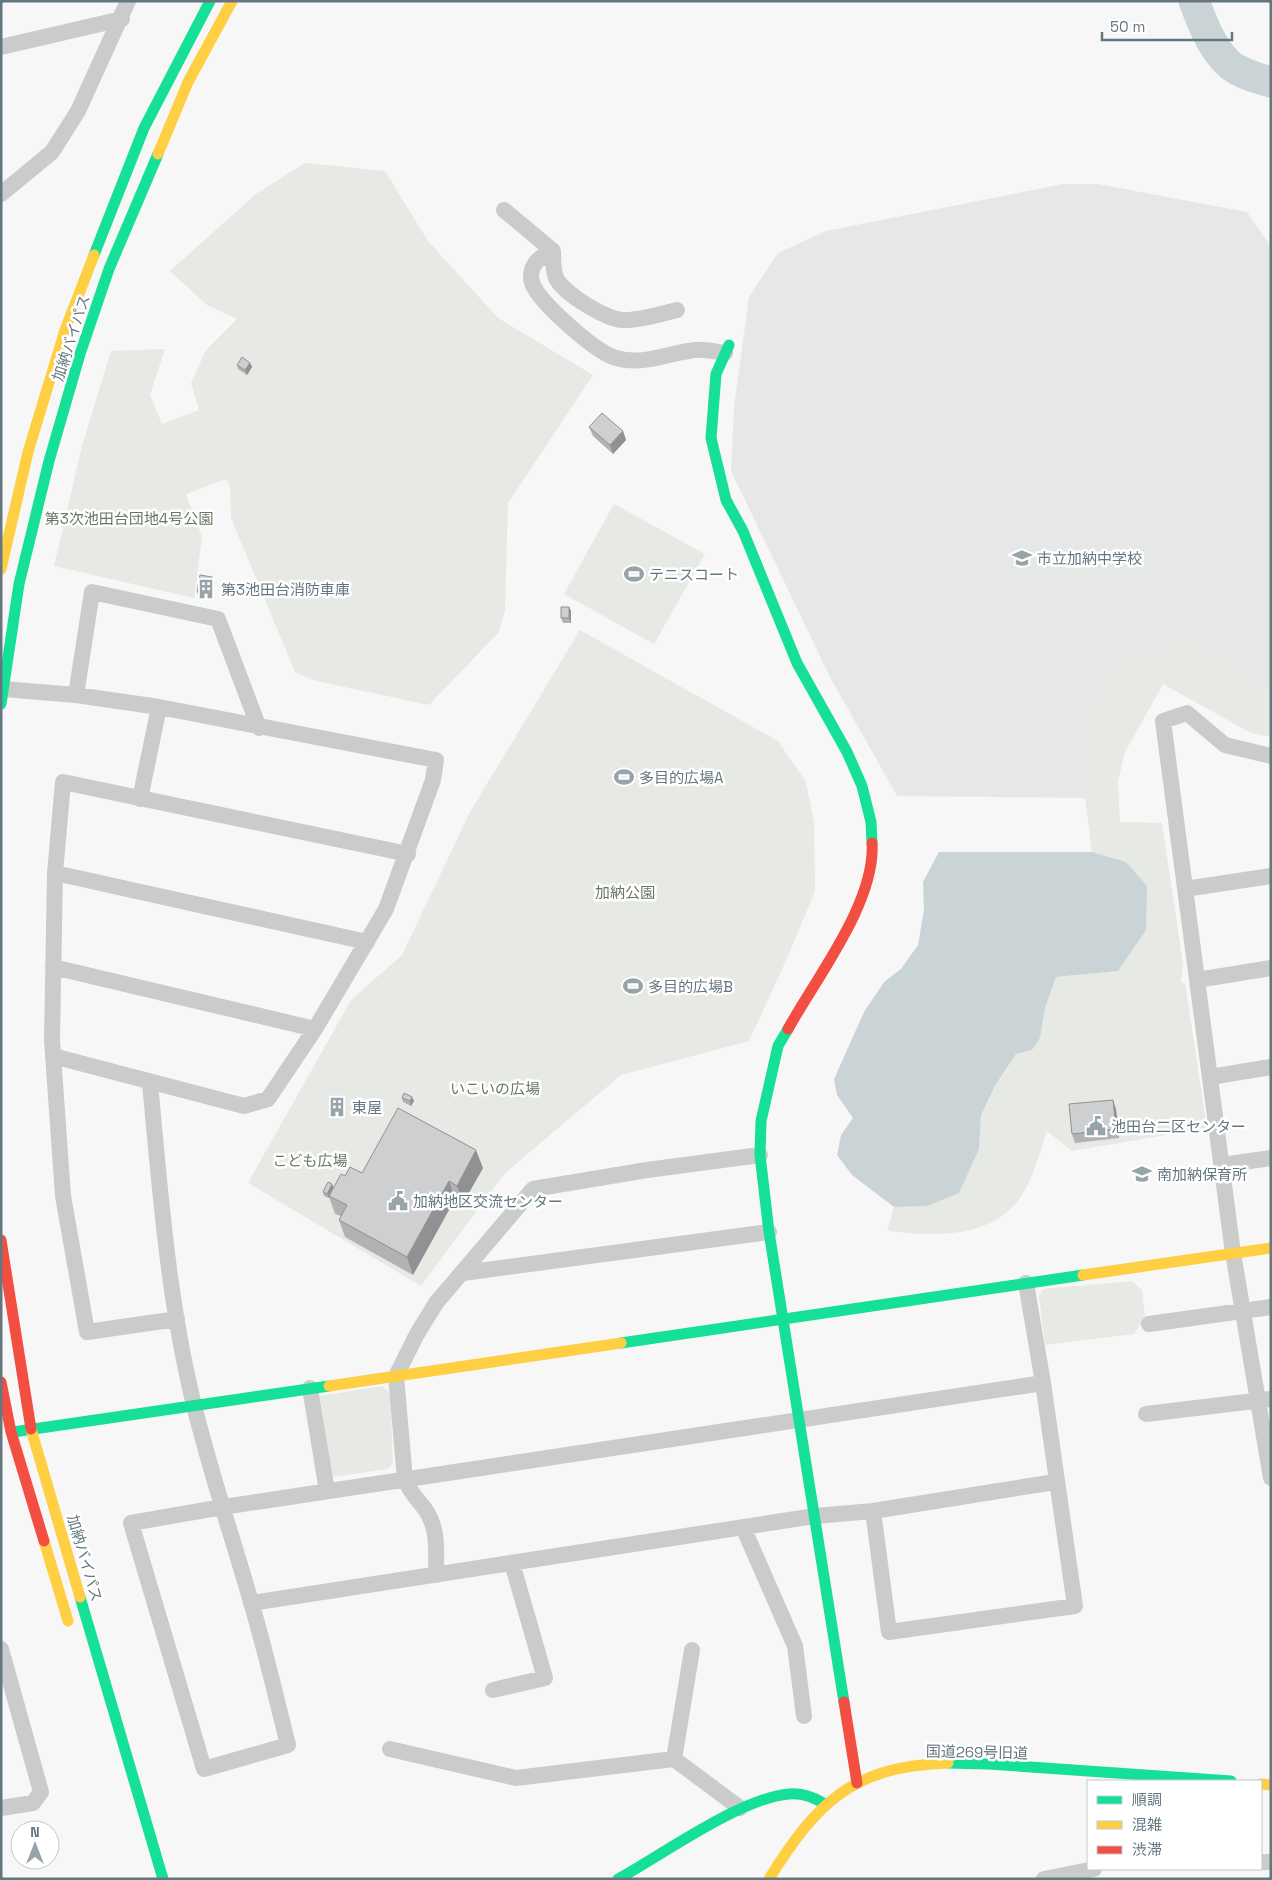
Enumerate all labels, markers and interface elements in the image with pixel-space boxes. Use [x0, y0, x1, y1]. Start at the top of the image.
scale bar [1102, 10, 1232, 42]
text: 50 m [1110, 17, 1145, 36]
street label: 加納バイパス [48, 292, 94, 384]
park label: 第3次池田台団地4号公園 [45, 509, 213, 528]
school or university icon: 市立加納中学校 [1011, 547, 1033, 569]
place label: 市立加納中学校 [1037, 549, 1142, 568]
sports icon: テニスコート [623, 563, 645, 585]
place label: テニスコート [649, 565, 739, 584]
building icon: 第3池田台消防車庫 [195, 578, 217, 600]
place label: 第3池田台消防車庫 [221, 580, 350, 599]
sports icon: 多目的広場A [613, 766, 635, 788]
place label: 多目的広場A [639, 768, 724, 787]
park label: 加納公園 [595, 883, 655, 902]
sports icon: 多目的広場B [622, 975, 644, 997]
place label: 多目的広場B [648, 977, 733, 996]
park label: いこいの広場 [450, 1079, 540, 1098]
building icon: 東屋 [326, 1096, 348, 1118]
place label: 東屋 [352, 1098, 382, 1117]
public building icon: 池田台二区センター [1085, 1115, 1107, 1137]
place label: 池田台二区センター [1111, 1117, 1246, 1136]
park label: こども広場 [272, 1151, 348, 1170]
school or university icon: 南加納保育所 [1131, 1163, 1153, 1185]
place label: 南加納保育所 [1157, 1165, 1247, 1184]
public building icon: 加納地区交流センター [387, 1190, 409, 1212]
place label: 加納地区交流センター [413, 1192, 563, 1211]
street label: 加納バイパス [64, 1512, 106, 1604]
street label: 国道269号旧道 [926, 1742, 1028, 1762]
legend [1087, 1780, 1262, 1870]
text: 順調 [1132, 1790, 1162, 1809]
text: 混雑 [1132, 1815, 1162, 1834]
north arrow [10, 1820, 60, 1870]
text: N [30, 1823, 40, 1841]
text: 渋滞 [1132, 1840, 1162, 1859]

